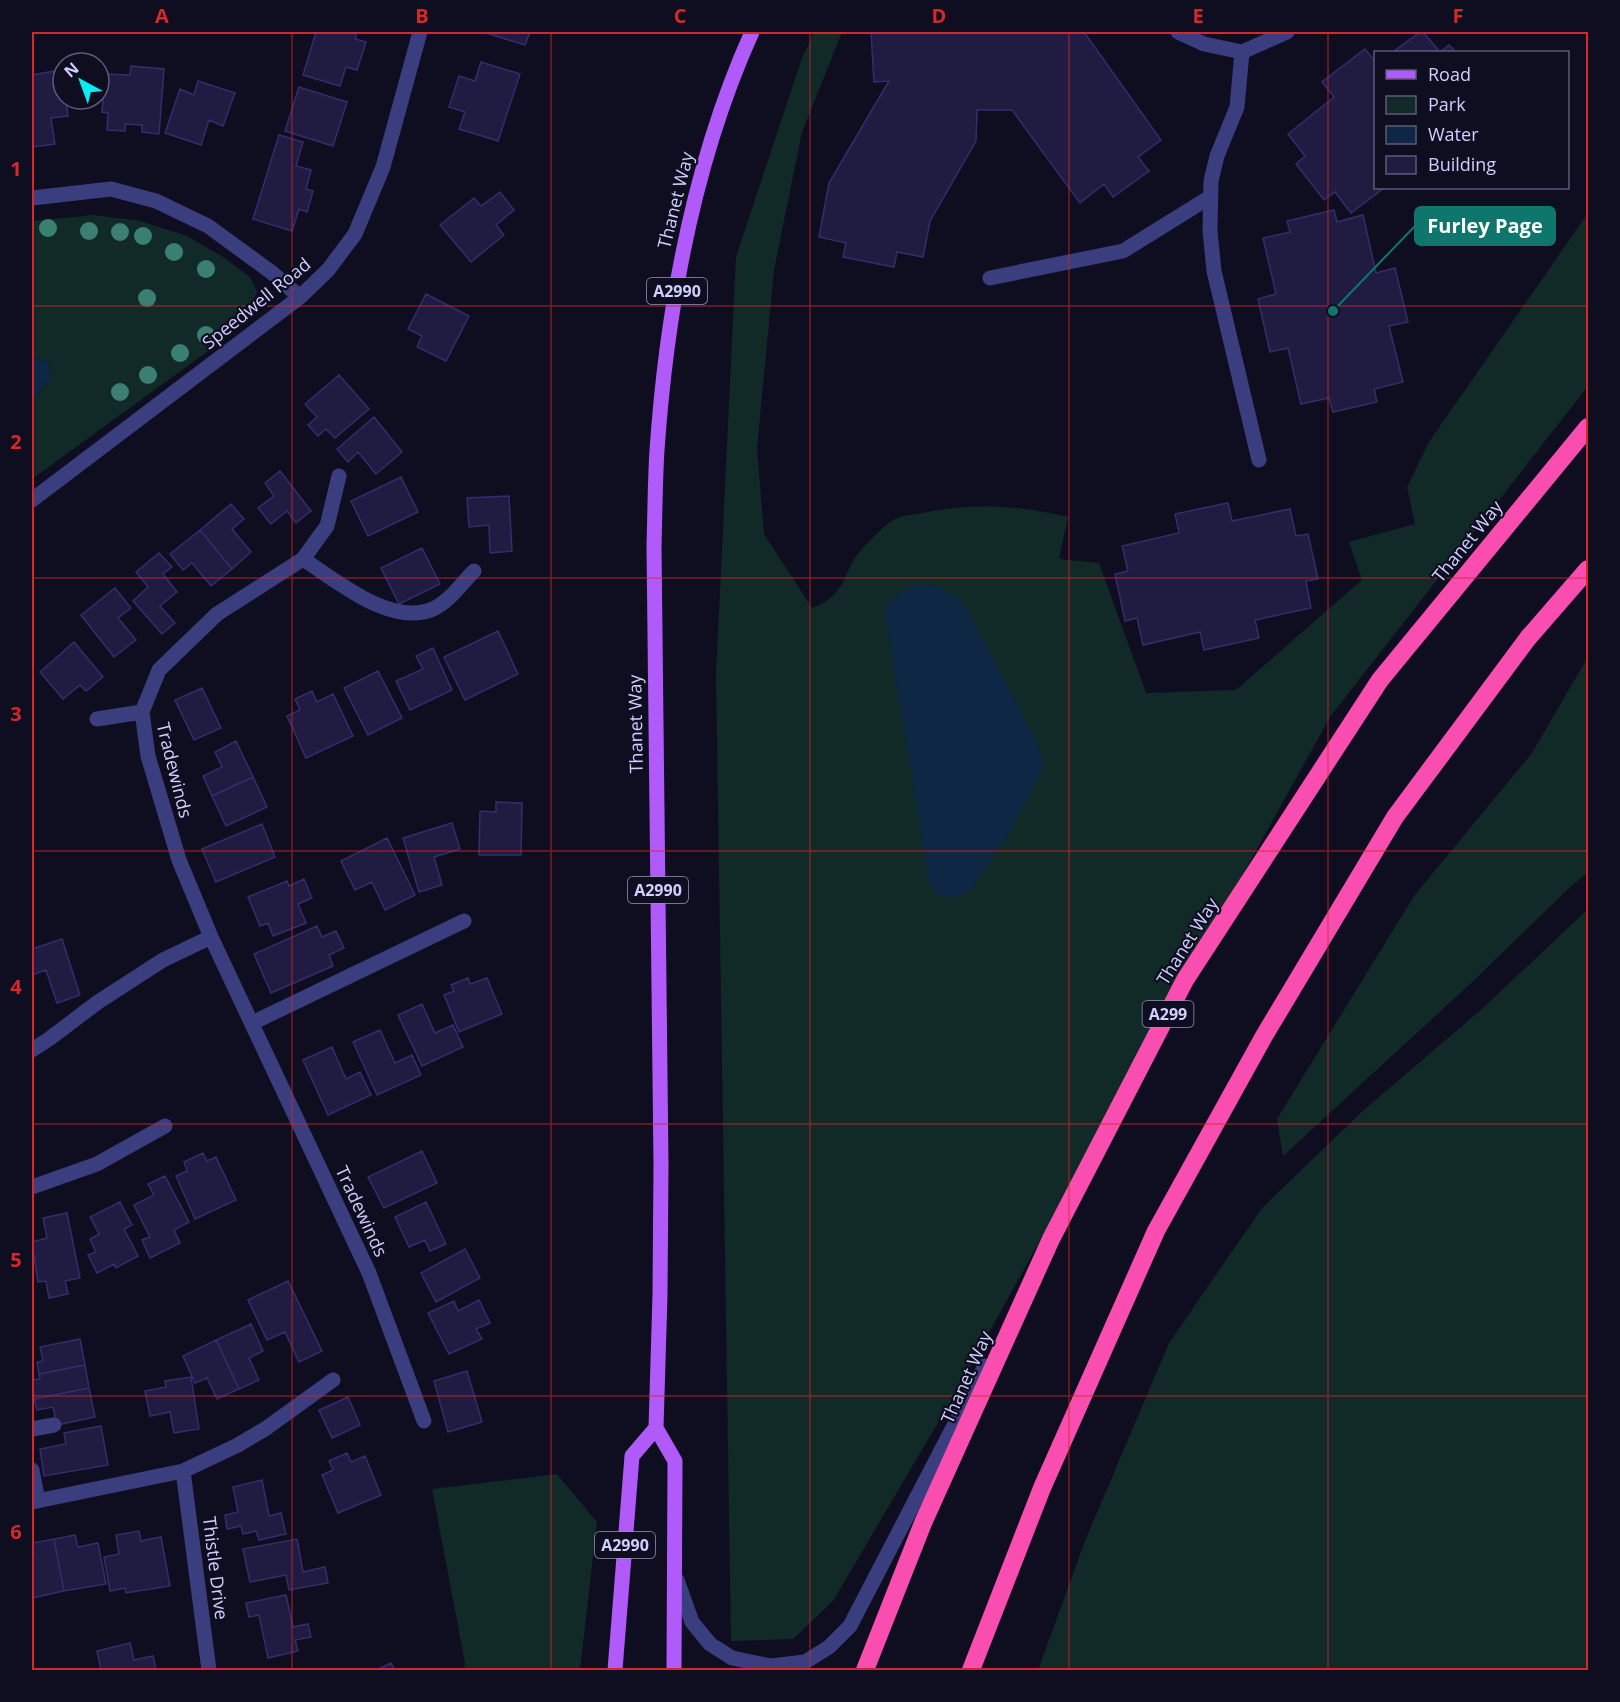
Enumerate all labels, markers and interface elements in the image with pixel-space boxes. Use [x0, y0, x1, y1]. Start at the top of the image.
text: A [155, 2, 169, 29]
text: B [415, 2, 429, 29]
text: C [674, 2, 687, 29]
text: D [932, 2, 946, 29]
text: E [1192, 2, 1204, 29]
text: F [1453, 2, 1463, 29]
north arrow [51, 51, 111, 111]
legend [1374, 51, 1569, 189]
text: N [59, 57, 83, 82]
text: Road [1428, 62, 1471, 86]
text: Park [1428, 92, 1466, 116]
text: Water [1428, 122, 1479, 146]
street label: Thanet Way [651, 148, 699, 251]
text: Building [1428, 152, 1496, 176]
text: 1 [10, 155, 22, 182]
callout: Furley Page [1415, 207, 1555, 245]
text: Furley Page [1427, 212, 1543, 239]
street label: Speedwell Road [197, 252, 315, 354]
road number: A2990 [647, 278, 707, 304]
text: 2 [10, 428, 22, 455]
street label: Thanet Way [1427, 494, 1508, 587]
street label: Thanet Way [622, 673, 648, 774]
text: 3 [10, 700, 22, 727]
street label: Tradewinds [152, 720, 198, 820]
road number: A2990 [628, 877, 688, 903]
street label: Thanet Way [1151, 892, 1224, 989]
text: 4 [10, 973, 22, 1000]
road number: A299 [1142, 1001, 1194, 1027]
street label: Tradewinds [331, 1162, 393, 1260]
text: 5 [10, 1246, 22, 1273]
street label: Thanet Way [935, 1326, 997, 1427]
street label: Thistle Drive [198, 1515, 234, 1621]
text: 6 [10, 1518, 22, 1545]
road number: A2990 [595, 1532, 655, 1558]

